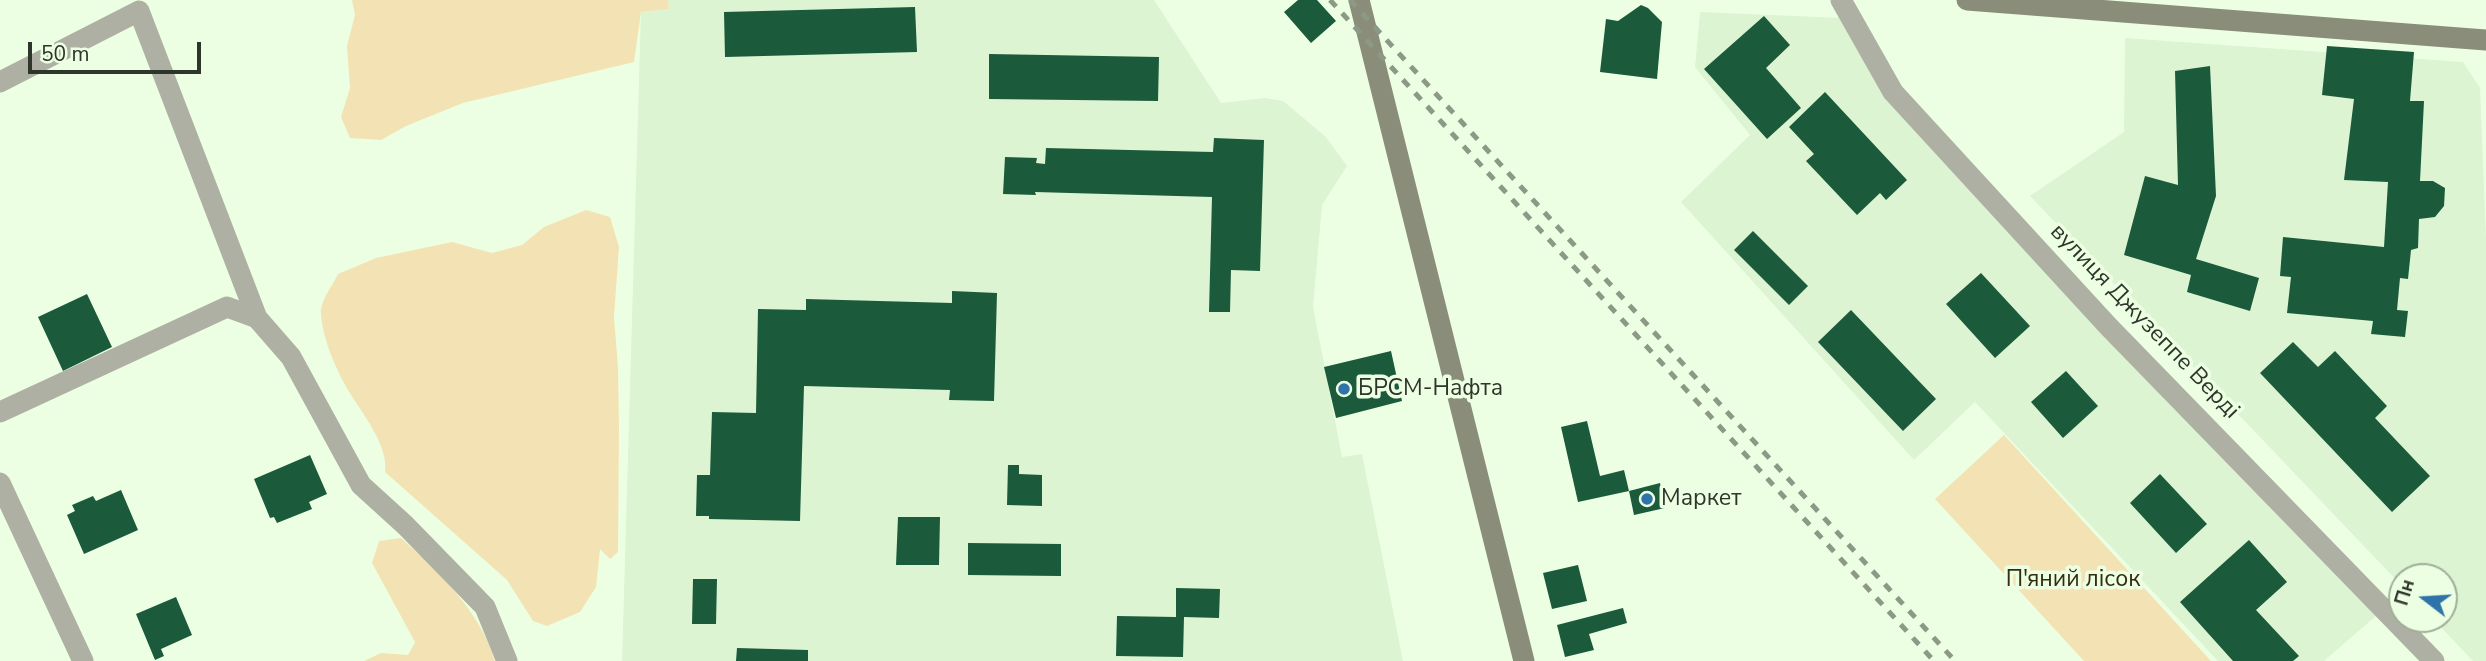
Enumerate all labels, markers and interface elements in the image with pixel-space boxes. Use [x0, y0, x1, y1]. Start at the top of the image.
scale bar [32, 28, 205, 72]
text: 50 m [41, 40, 90, 68]
street label: вулиця Джузеппе Верді [2044, 219, 2244, 425]
place label: БРСМ-Нафта [1358, 375, 1503, 403]
marker: БРСМ-Нафта [1336, 381, 1352, 397]
place label: Маркет [1661, 485, 1741, 513]
marker: Маркет [1639, 491, 1655, 507]
north arrow [2388, 563, 2458, 633]
park label: П'яний лісок [2006, 566, 2140, 594]
text: Пн [2389, 576, 2421, 609]

